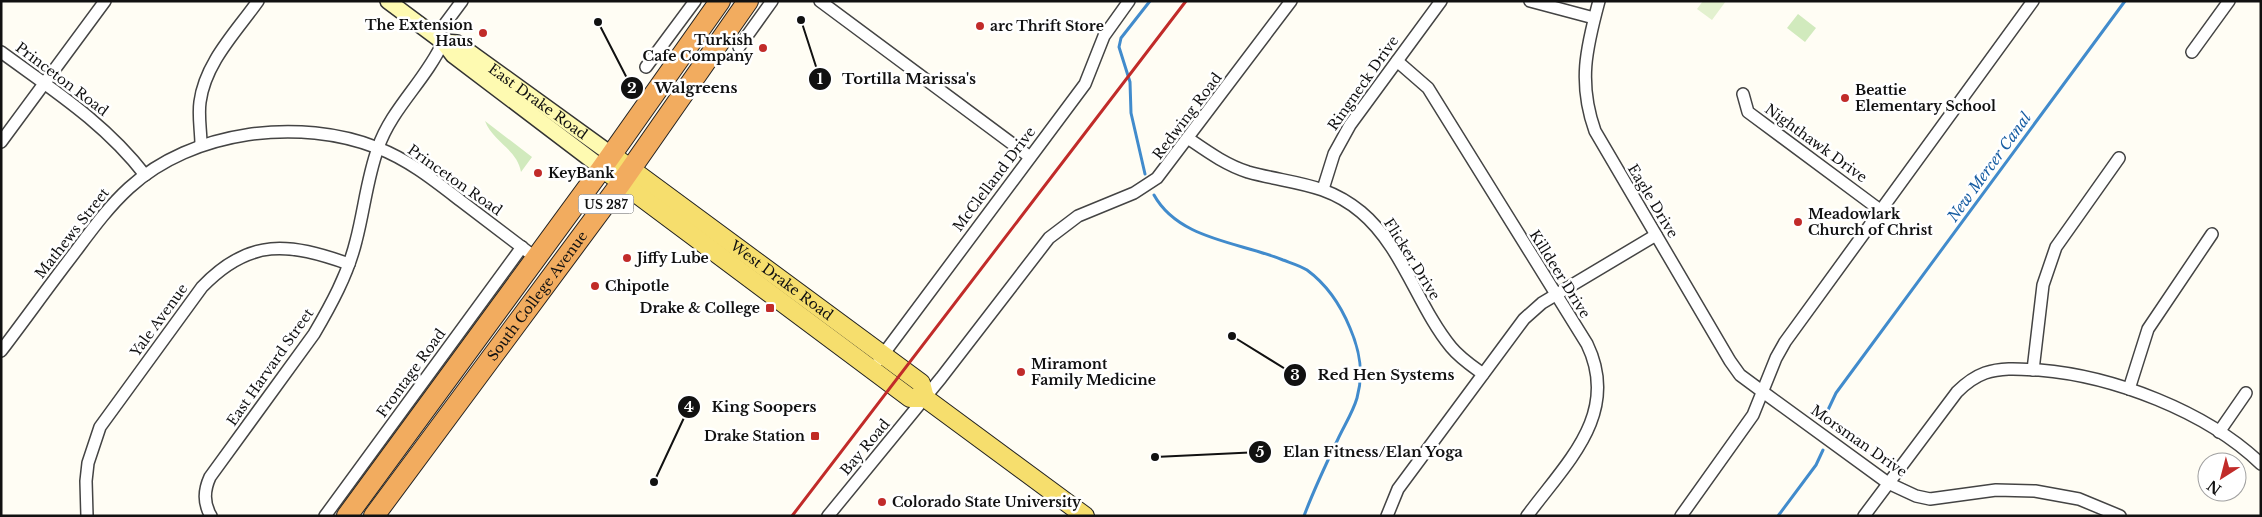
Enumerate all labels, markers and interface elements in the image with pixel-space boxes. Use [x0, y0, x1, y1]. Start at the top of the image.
place label: The Extension Haus [365, 16, 473, 50]
place label: arc Thrift Store [990, 17, 1104, 35]
marker: arc Thrift Store [974, 20, 986, 32]
marker: The Extension Haus [477, 27, 489, 39]
place label: Turkish Cafe Company [643, 31, 754, 65]
street label: Ringneck Drive [1324, 32, 1402, 134]
street label: Princeton Road [12, 38, 112, 120]
marker: Turkish Cafe Company [757, 42, 769, 54]
street label: East Drake Road [485, 60, 592, 144]
callout: Tortilla Marissa's [807, 64, 986, 94]
text: 1 [817, 69, 824, 88]
text: Tortilla Marissa's [842, 69, 976, 88]
street label: Redwing Road [1148, 69, 1226, 163]
callout: Walgreens [619, 73, 747, 103]
text: 2 [627, 78, 637, 97]
text: Walgreens [653, 78, 738, 97]
place label: Beattie Elementary School [1855, 81, 1996, 115]
marker: Beattie Elementary School [1839, 92, 1851, 104]
street label: Nighthawk Drive [1761, 100, 1871, 186]
water label: New Mercer Canal [1942, 109, 2035, 226]
street label: McClelland Drive [949, 123, 1039, 235]
street label: Princeton Road [404, 141, 506, 220]
street label: Eagle Drive [1624, 161, 1682, 241]
place label: KeyBank [548, 164, 615, 182]
marker: KeyBank [532, 167, 544, 179]
street label: Mathews Street [31, 184, 113, 282]
road number: US 287 [578, 194, 634, 213]
place label: Meadowlark Church of Christ [1808, 205, 1933, 239]
street label: Flicker Drive [1380, 215, 1444, 303]
marker: Meadowlark Church of Christ [1792, 216, 1804, 228]
street label: South College Avenue [483, 227, 591, 364]
street label: Killdeer Drive [1526, 227, 1594, 321]
street label: West Drake Road [726, 236, 837, 324]
place label: Jiffy Lube [634, 249, 709, 267]
marker: Jiffy Lube [621, 252, 633, 264]
place label: Chipotle [605, 277, 669, 295]
street label: Yale Avenue [126, 280, 192, 361]
marker: Chipotle [589, 280, 601, 292]
place label: Drake & College [640, 299, 760, 317]
marker: Drake & College [764, 302, 776, 314]
street label: East Harvard Street [223, 304, 318, 429]
street label: Frontage Road [373, 325, 450, 421]
place label: Miramont Family Medicine [1031, 355, 1156, 389]
callout: Red Hen Systems [1283, 360, 1465, 390]
text: 3 [1290, 365, 1300, 384]
text: Red Hen Systems [1318, 365, 1454, 384]
marker: Miramont Family Medicine [1015, 366, 1027, 378]
callout: King Soopers [676, 392, 827, 422]
text: 4 [684, 397, 694, 416]
text: King Soopers [711, 397, 817, 416]
street label: Morsman Drive [1807, 401, 1911, 481]
street label: Bay Road [836, 415, 894, 479]
place label: Drake Station [704, 427, 805, 445]
marker: Drake Station [809, 430, 821, 442]
callout: Elan Fitness/Elan Yoga [1248, 437, 1473, 467]
text: 5 [1256, 442, 1265, 461]
text: Elan Fitness/Elan Yoga [1283, 442, 1463, 461]
north arrow [2197, 452, 2247, 502]
text: N [2204, 476, 2225, 499]
place label: Colorado State University [892, 493, 1082, 511]
marker: Colorado State University [876, 496, 888, 508]

